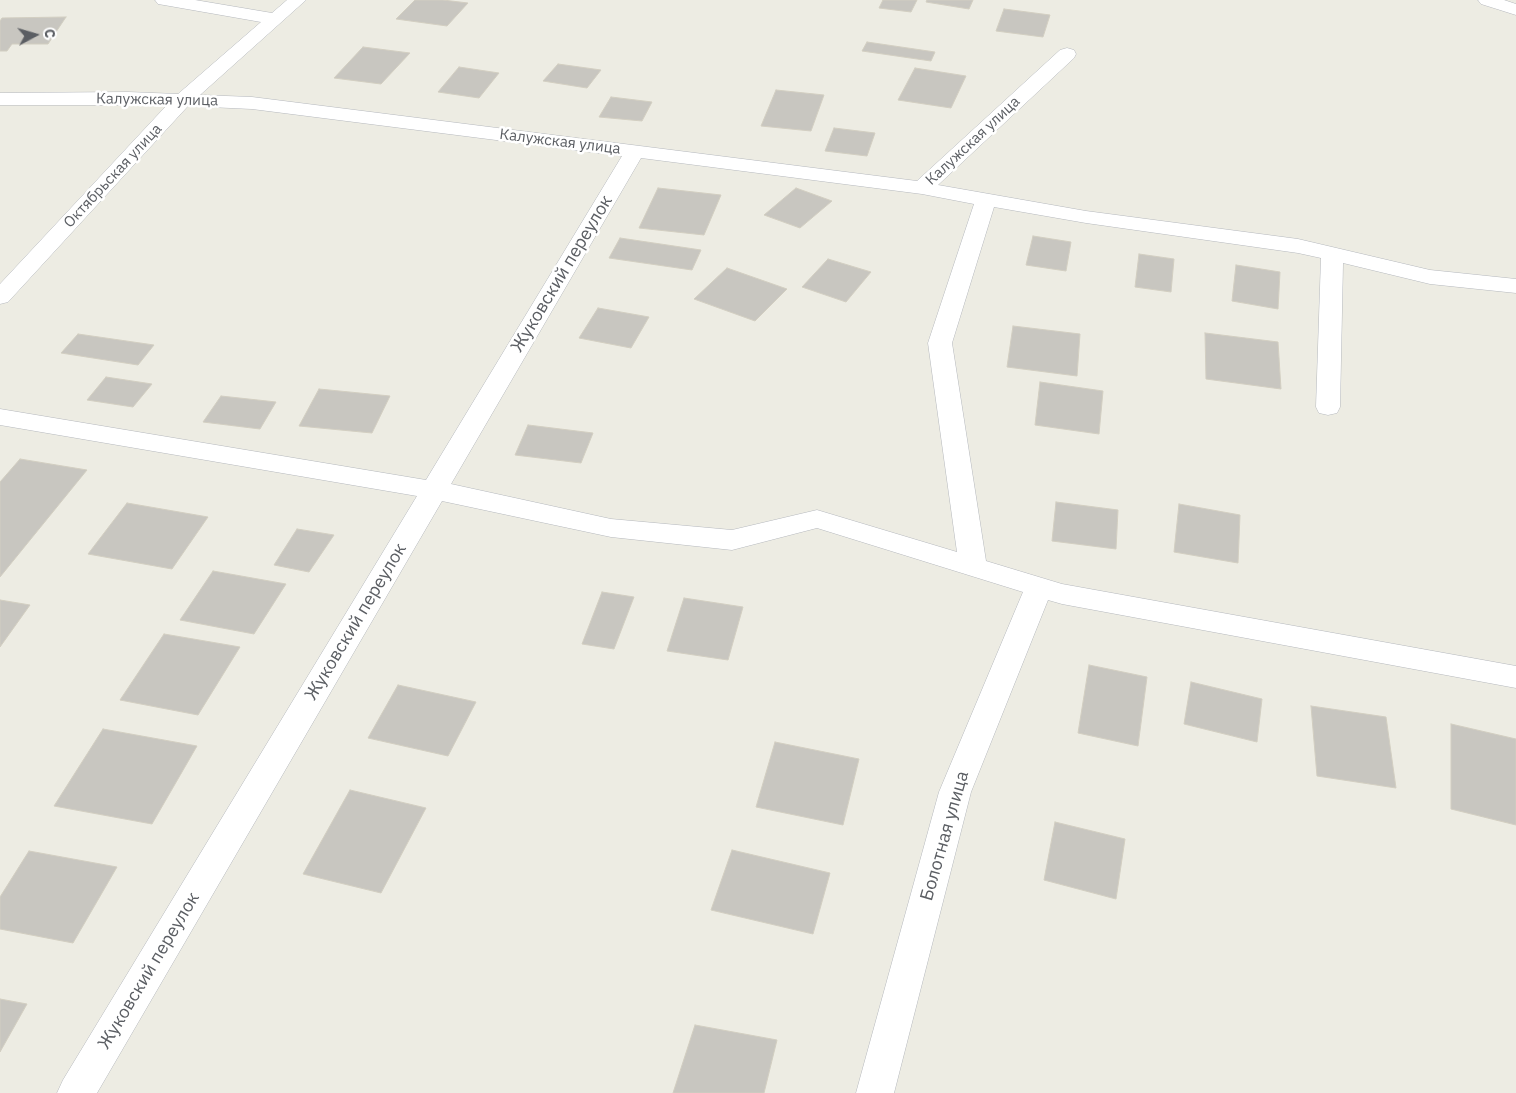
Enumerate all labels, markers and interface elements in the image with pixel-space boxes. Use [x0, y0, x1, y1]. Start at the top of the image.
north arrow [10, 10, 60, 60]
text: С [40, 28, 59, 39]
street label: Калужская улица [96, 90, 218, 110]
street label: Калужская улица [922, 93, 1024, 189]
street label: Октябрьская улица [60, 120, 166, 232]
street label: Калужская улица [498, 126, 622, 158]
street label: Жуковский переулок [507, 192, 617, 356]
street label: Жуковский переулок [301, 540, 411, 704]
street label: Болотная улица [916, 769, 974, 903]
street label: Жуковский переулок [94, 889, 204, 1053]

